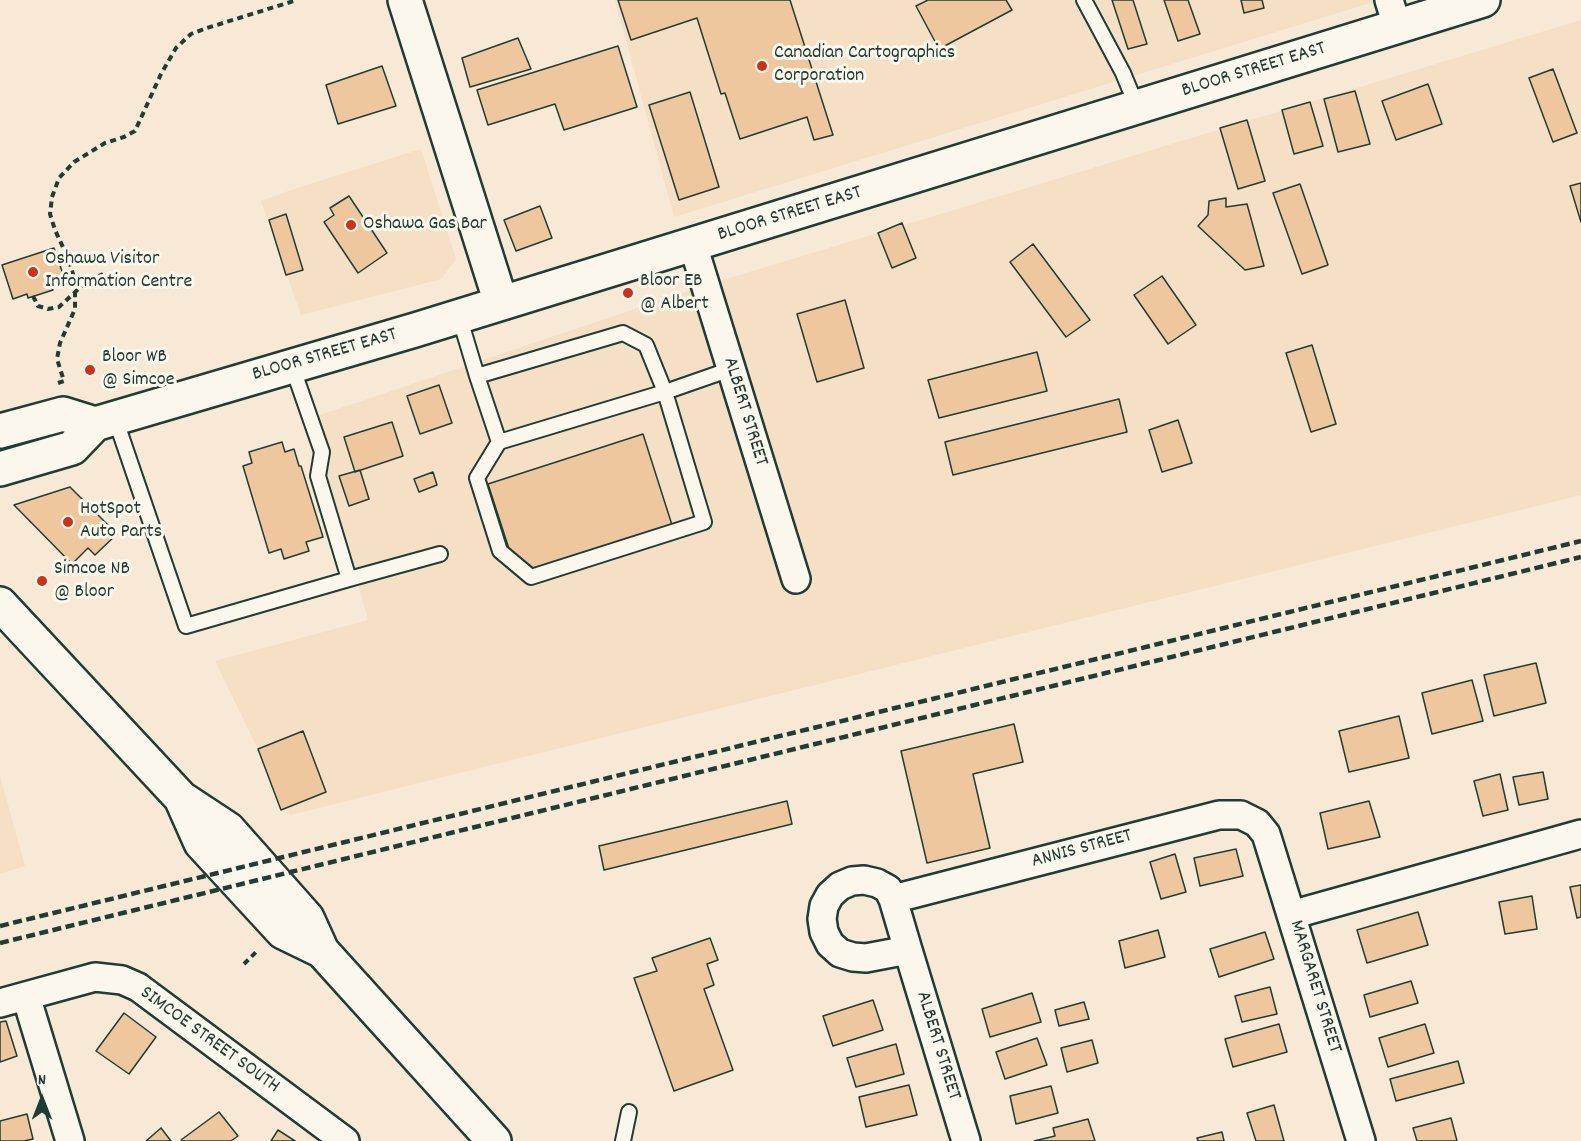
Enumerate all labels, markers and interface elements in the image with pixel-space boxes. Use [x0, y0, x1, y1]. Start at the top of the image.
street label: BLOOR STREET EAST [1179, 38, 1329, 104]
place label: Canadian Cartographics Corporation [774, 42, 955, 89]
marker: Canadian Cartographics Corporation [755, 59, 769, 73]
street label: BLOOR STREET EAST [715, 182, 865, 248]
place label: Oshawa Gas Bar [363, 213, 487, 237]
marker: Oshawa Gas Bar [344, 218, 358, 232]
place label: Oshawa Visitor Information Centre [45, 248, 192, 295]
marker: Oshawa Visitor Information Centre [26, 265, 40, 279]
place label: Bloor EB @ Albert [640, 270, 709, 317]
marker: Bloor EB @ Albert [621, 286, 635, 300]
street label: BLOOR STREET EAST [250, 324, 400, 388]
place label: Bloor WB @ Simcoe [102, 346, 175, 393]
street label: ALBERT STREET [716, 355, 772, 469]
marker: Bloor WB @ Simcoe [83, 363, 97, 377]
place label: HotSpot Auto Parts [80, 498, 162, 545]
marker: HotSpot Auto Parts [61, 515, 75, 529]
place label: Simcoe NB @ Bloor [54, 558, 130, 605]
marker: Simcoe NB @ Bloor [35, 574, 49, 588]
street label: ANNIS STREET [1029, 825, 1135, 875]
street label: MARGARET STREET [1282, 918, 1346, 1056]
street label: SIMCOE STREET SOUTH [134, 982, 284, 1100]
street label: ALBERT STREET [909, 989, 965, 1103]
north arrow [12, 1069, 72, 1129]
text: N [38, 1069, 46, 1092]

